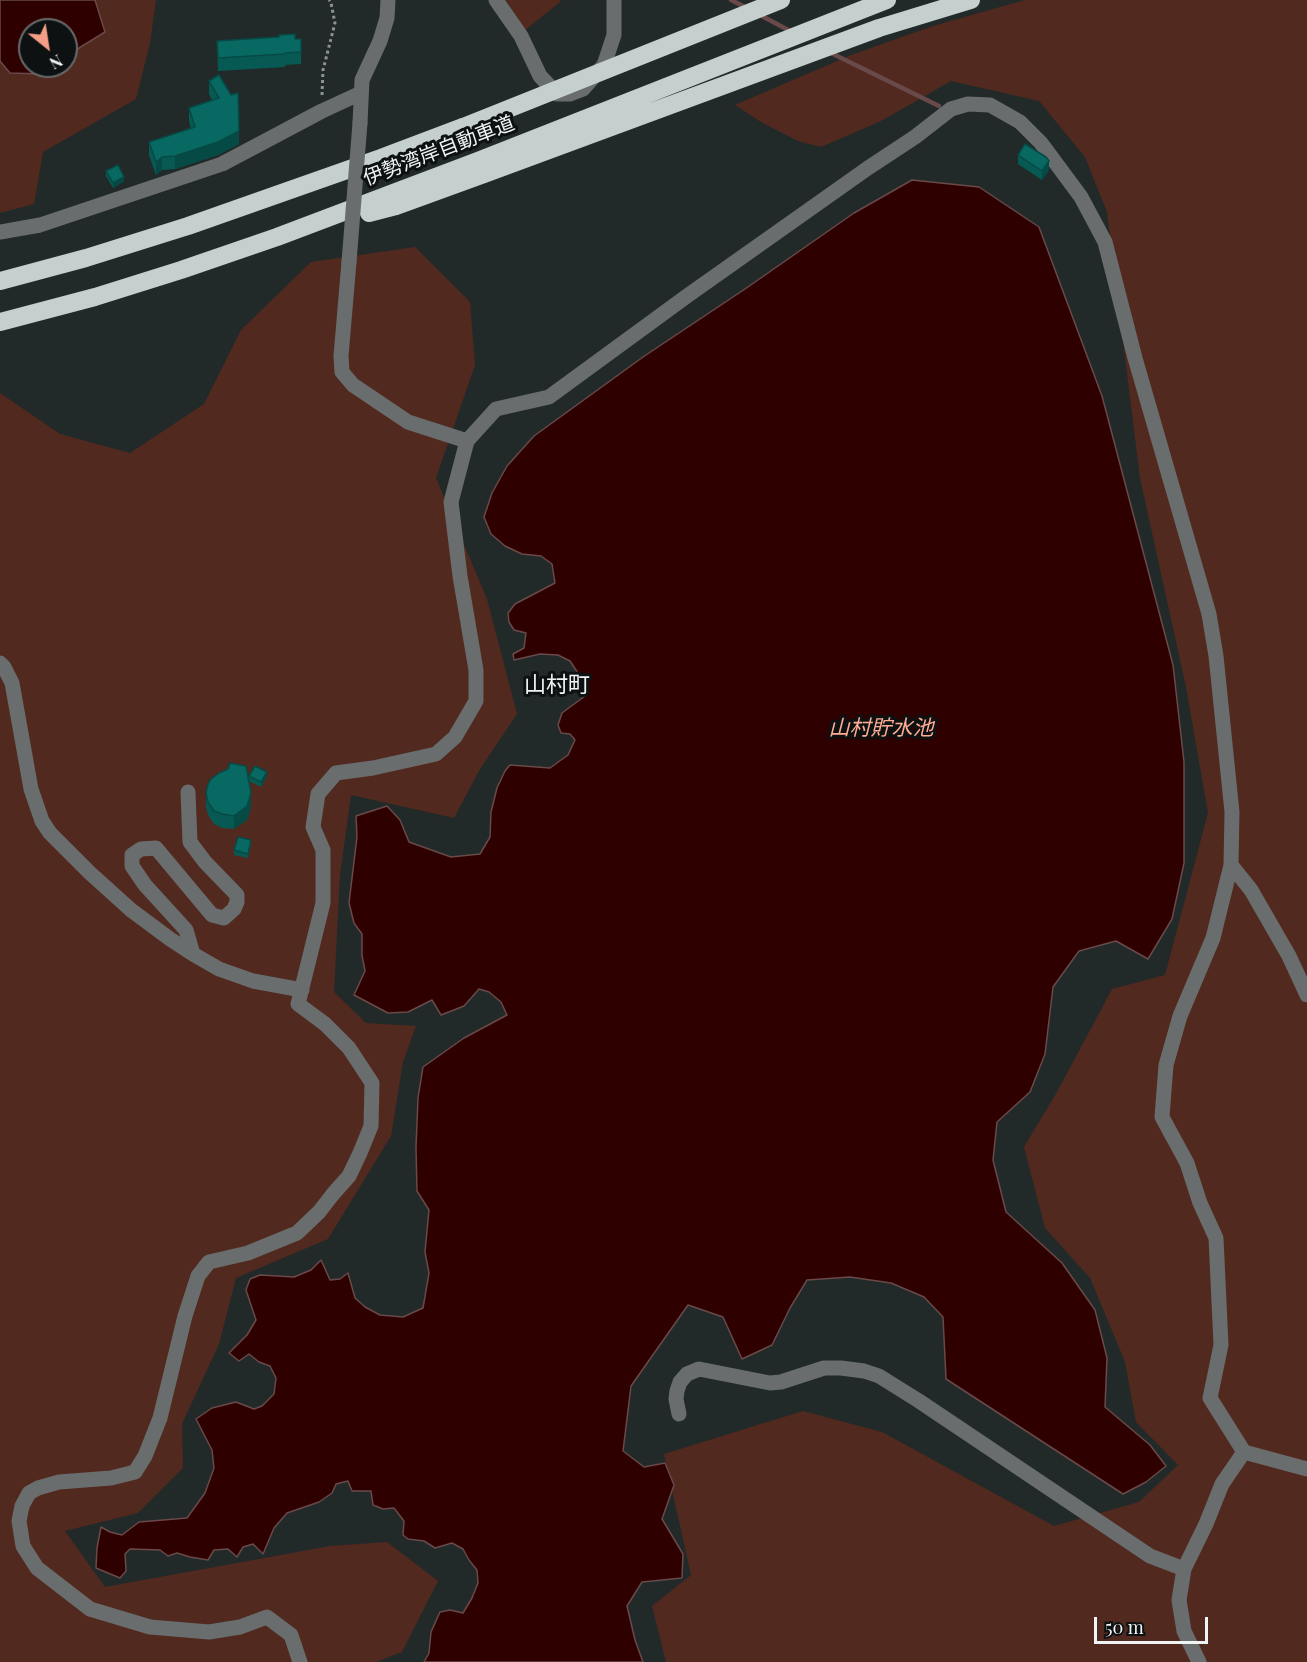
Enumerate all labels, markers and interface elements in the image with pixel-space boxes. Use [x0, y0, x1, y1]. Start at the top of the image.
north arrow [18, 18, 78, 78]
text: N [46, 50, 67, 74]
street label: 伊勢湾岸自動車道 [360, 111, 518, 191]
district label: 山村町 [524, 672, 590, 698]
water label: 山村貯水池 [829, 715, 933, 741]
scale bar [1097, 1605, 1211, 1643]
text: 50 m [1105, 1615, 1144, 1639]

